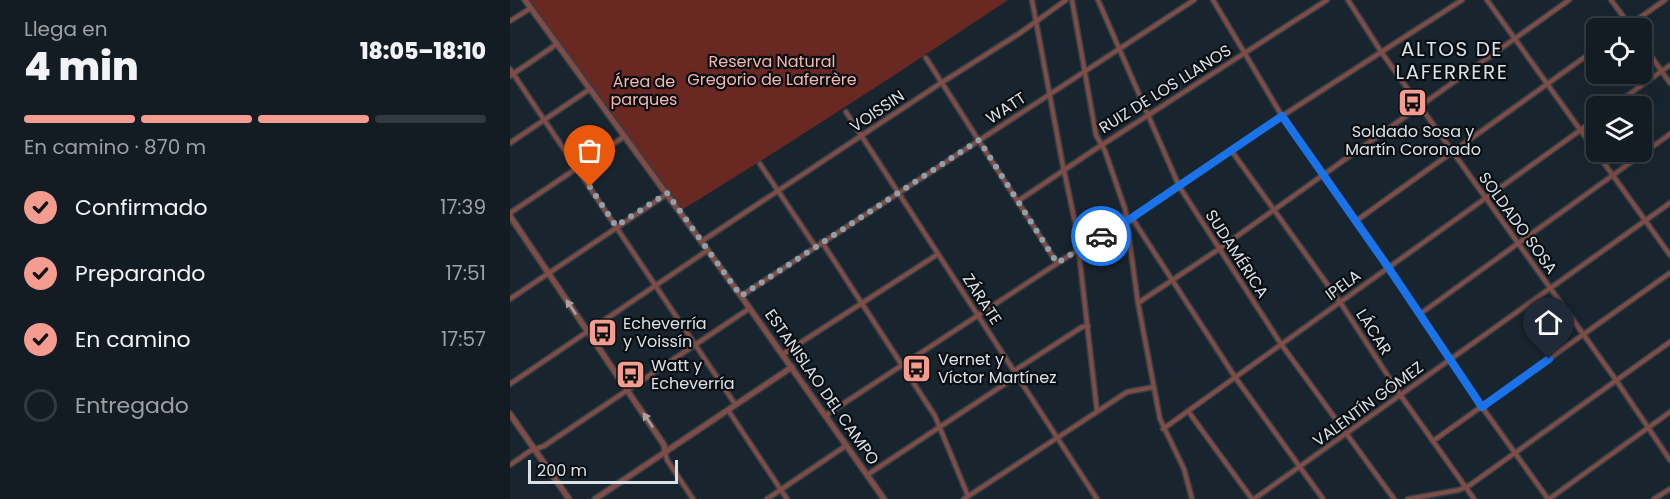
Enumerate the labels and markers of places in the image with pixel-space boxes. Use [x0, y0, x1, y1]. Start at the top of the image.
bus stop icon: Soldado Sosa y Martín Coronado [1397, 87, 1429, 119]
place label: Soldado Sosa y Martín Coronado [1345, 120, 1481, 161]
pin [564, 125, 615, 187]
pin [1523, 297, 1574, 359]
place label: Echeverría y Voissín [623, 312, 707, 353]
bus stop icon: Echeverría y Voissín [586, 316, 618, 348]
place label: Vernet y Víctor Martínez [938, 348, 1057, 389]
bus stop icon: Vernet y Víctor Martínez [901, 352, 933, 384]
place label: Watt y Echeverría [651, 354, 735, 395]
bus stop icon: Watt y Echeverría [614, 358, 646, 390]

